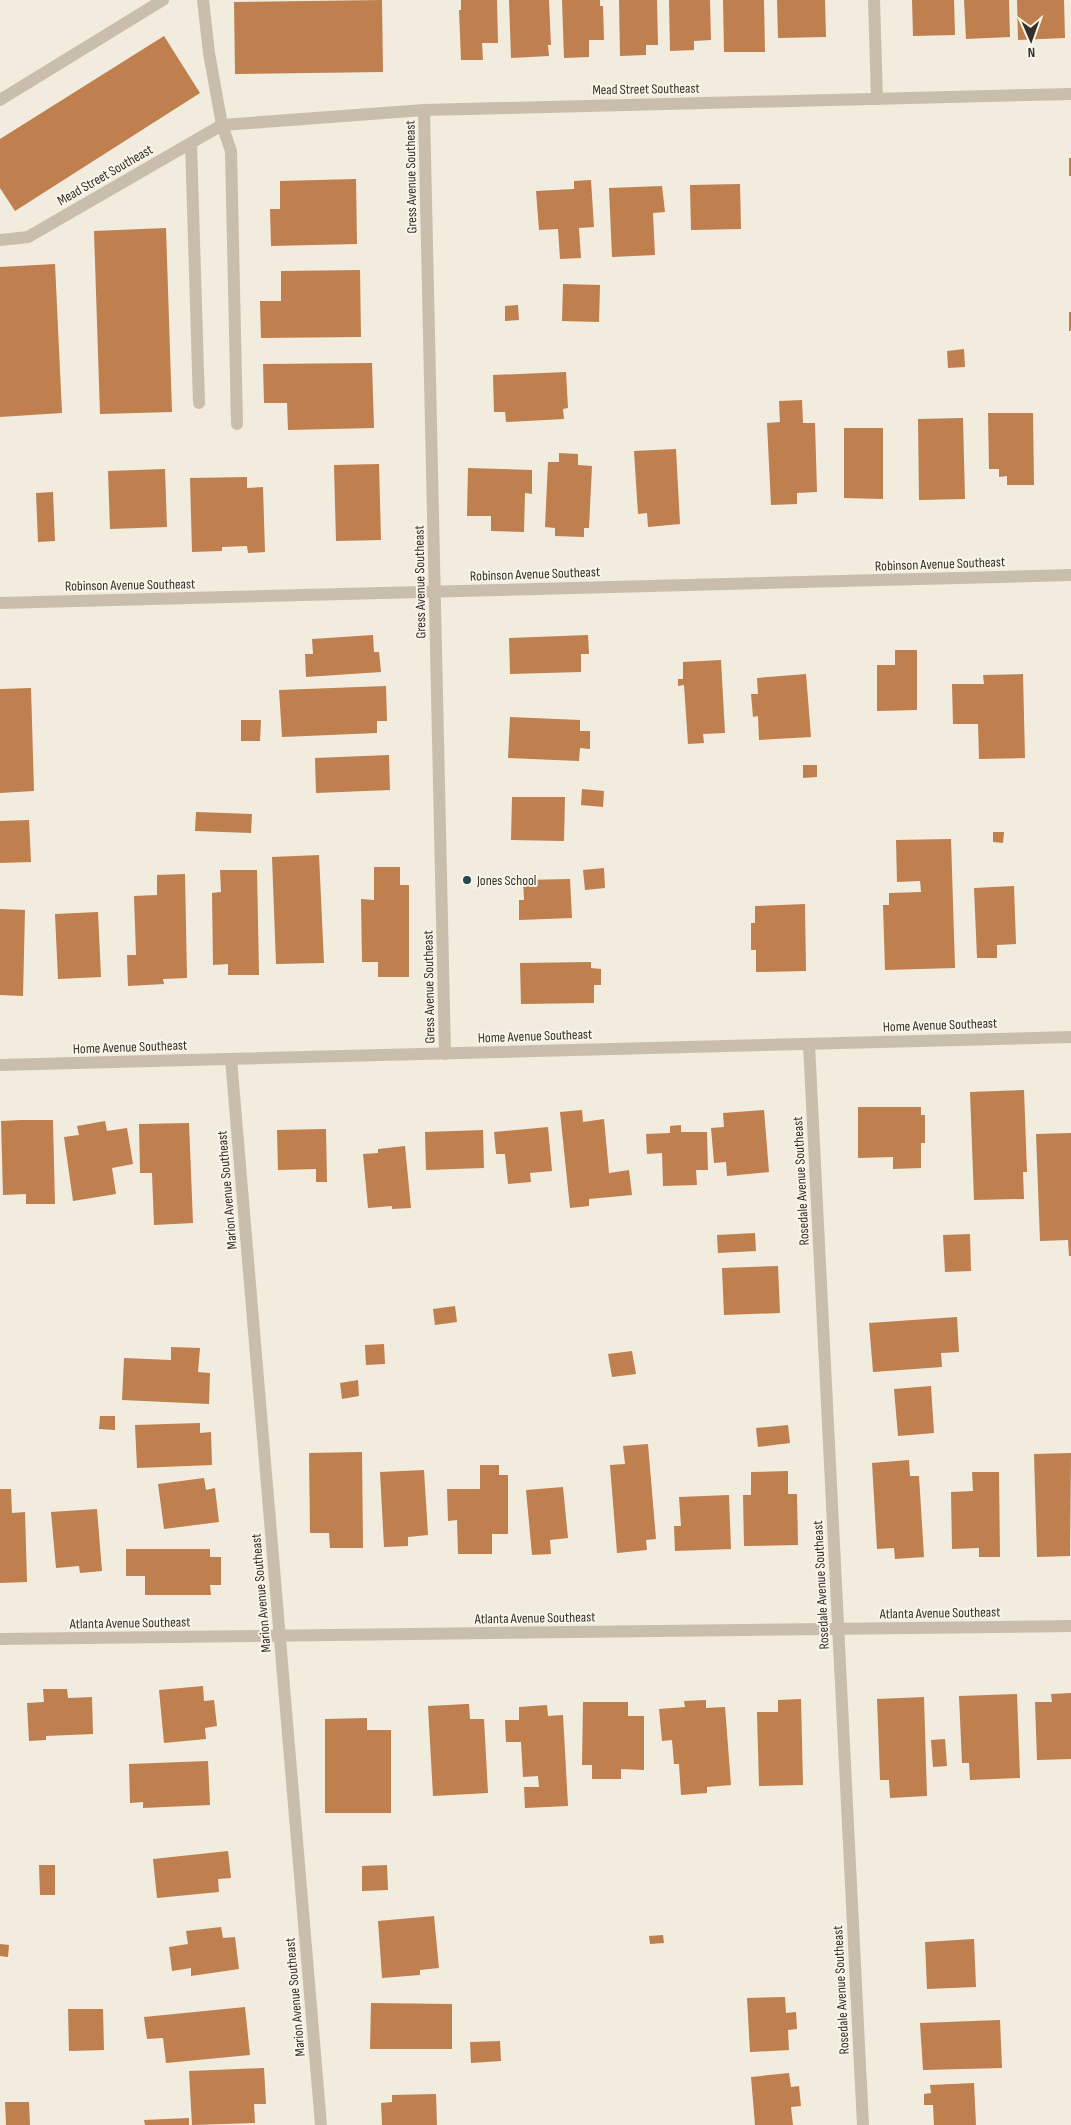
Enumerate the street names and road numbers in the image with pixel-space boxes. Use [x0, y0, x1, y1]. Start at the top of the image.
street label: Mead Street Southeast [592, 80, 700, 98]
street label: Gress Avenue Southeast [402, 120, 420, 234]
street label: Mead Street Southeast [54, 141, 156, 209]
street label: Gress Avenue Southeast [411, 525, 429, 639]
street label: Robinson Avenue Southeast [875, 553, 1005, 575]
street label: Robinson Avenue Southeast [470, 563, 600, 585]
street label: Robinson Avenue Southeast [65, 575, 195, 595]
street label: Gress Avenue Southeast [420, 930, 438, 1044]
street label: Home Avenue Southeast [883, 1015, 997, 1035]
street label: Home Avenue Southeast [478, 1026, 592, 1046]
street label: Home Avenue Southeast [73, 1037, 187, 1057]
street label: Rosedale Avenue Southeast [789, 1116, 813, 1246]
street label: Marion Avenue Southeast [213, 1130, 241, 1250]
street label: Rosedale Avenue Southeast [809, 1520, 833, 1650]
street label: Marion Avenue Southeast [247, 1533, 275, 1653]
street label: Atlanta Avenue Southeast [878, 1603, 1001, 1623]
street label: Atlanta Avenue Southeast [473, 1608, 596, 1628]
street label: Atlanta Avenue Southeast [68, 1613, 191, 1633]
street label: Rosedale Avenue Southeast [829, 1925, 853, 2055]
street label: Marion Avenue Southeast [281, 1937, 309, 2057]

